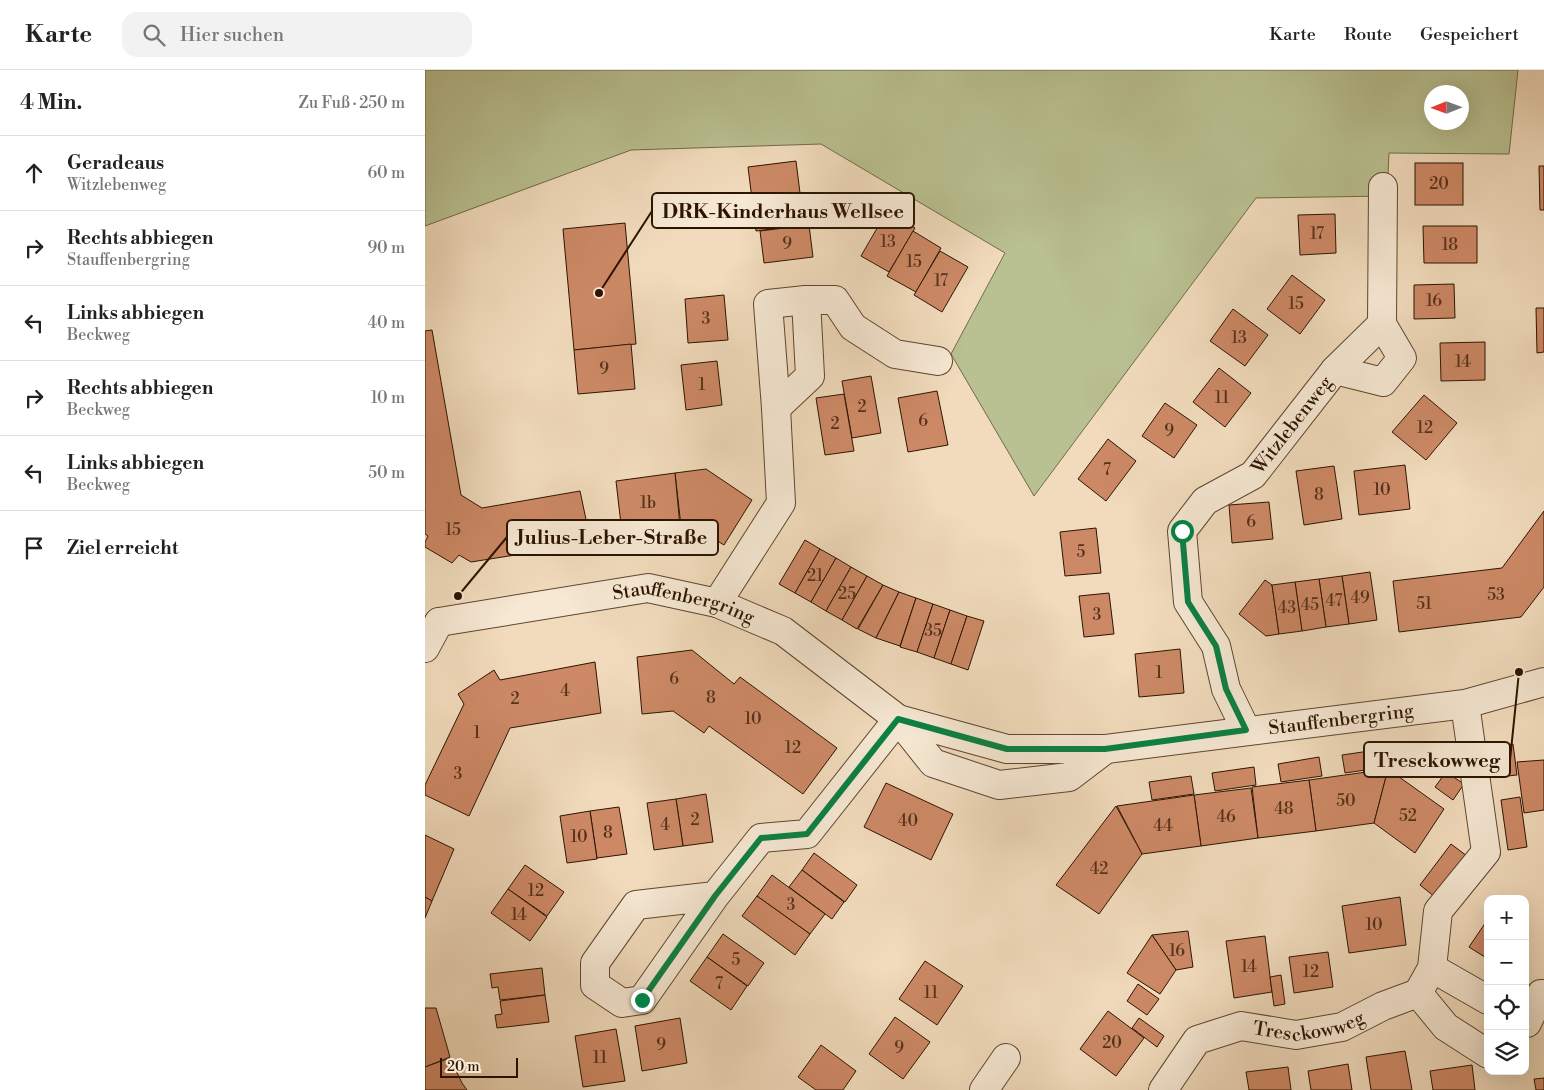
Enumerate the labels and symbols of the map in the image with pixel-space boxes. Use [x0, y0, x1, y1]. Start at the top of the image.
north arrow [1424, 85, 1469, 130]
house number: 20 [1429, 174, 1449, 194]
callout: DRK-Kinderhaus Wellsee [652, 193, 914, 228]
text: DRK-Kinderhaus Wellsee [662, 200, 904, 225]
house number: 17 [1310, 224, 1324, 244]
house number: 13 [880, 232, 896, 252]
house number: 9 [782, 234, 792, 254]
house number: 18 [1442, 235, 1458, 255]
house number: 15 [906, 252, 922, 272]
house number: 17 [934, 271, 948, 291]
house number: 16 [1426, 291, 1442, 311]
house number: 15 [1288, 294, 1304, 314]
house number: 3 [702, 309, 711, 329]
house number: 13 [1231, 328, 1247, 348]
house number: 14 [1455, 352, 1471, 372]
house number: 9 [599, 359, 609, 379]
street label: Witzlebenweg [1246, 371, 1338, 480]
house number: 1 [699, 375, 706, 395]
house number: 11 [1215, 388, 1229, 408]
house number: 2 [857, 397, 867, 417]
house number: 6 [918, 411, 928, 431]
house number: 2 [830, 414, 840, 434]
house number: 12 [1417, 418, 1433, 438]
house number: 9 [1164, 421, 1174, 441]
house number: 7 [1103, 460, 1111, 480]
house number: 10 [1374, 480, 1391, 500]
house number: 8 [1314, 485, 1324, 505]
house number: 1b [640, 493, 656, 513]
house number: 6 [1246, 512, 1256, 532]
house number: 15 [445, 520, 461, 540]
callout: Julius-Leber-Straße [507, 520, 718, 555]
route start [1171, 520, 1194, 543]
text: Julius-Leber-Straße [514, 526, 708, 551]
house number: 5 [1077, 542, 1086, 562]
house number: 21 [807, 566, 823, 586]
street label: Stauffenbergring [611, 576, 758, 630]
house number: 25 [838, 584, 856, 604]
house number: 53 [1487, 585, 1505, 605]
house number: 49 [1350, 588, 1370, 608]
house number: 47 [1326, 591, 1342, 611]
house number: 51 [1416, 594, 1432, 614]
house number: 45 [1301, 595, 1319, 615]
house number: 43 [1278, 598, 1296, 618]
house number: 3 [1093, 605, 1102, 625]
house number: 35 [924, 621, 942, 641]
house number: 1 [1156, 663, 1163, 683]
house number: 6 [669, 669, 679, 689]
house number: 4 [560, 681, 570, 701]
house number: 8 [706, 688, 716, 708]
house number: 2 [510, 689, 520, 709]
street label: Stauffenbergring [1267, 699, 1415, 741]
house number: 10 [745, 709, 762, 729]
house number: 1 [474, 723, 481, 743]
house number: 12 [785, 738, 801, 758]
callout: Tresckowweg [1364, 742, 1510, 777]
text: Tresckowweg [1374, 749, 1501, 774]
house number: 3 [454, 764, 463, 784]
house number: 50 [1336, 791, 1356, 811]
house number: 48 [1274, 799, 1294, 819]
house number: 52 [1399, 806, 1417, 826]
house number: 46 [1216, 807, 1236, 827]
house number: 2 [690, 810, 700, 830]
house number: 40 [898, 811, 918, 831]
house number: 4 [660, 815, 670, 835]
house number: 44 [1153, 816, 1173, 836]
house number: 8 [603, 823, 613, 843]
house number: 10 [571, 827, 588, 847]
house number: 42 [1090, 859, 1108, 879]
house number: 12 [528, 881, 544, 901]
house number: 3 [787, 895, 796, 915]
house number: 14 [511, 905, 527, 925]
house number: 10 [1366, 915, 1383, 935]
house number: 16 [1169, 941, 1185, 961]
house number: 5 [732, 950, 741, 970]
house number: 14 [1241, 957, 1257, 977]
house number: 12 [1303, 962, 1319, 982]
house number: 7 [715, 974, 723, 994]
house number: 11 [924, 983, 938, 1003]
route end [631, 989, 654, 1012]
street label: Tresckowweg [1251, 1005, 1369, 1048]
house number: 20 [1102, 1033, 1122, 1053]
house number: 9 [656, 1035, 666, 1055]
house number: 9 [894, 1038, 904, 1058]
house number: 11 [593, 1048, 607, 1068]
scale bar [440, 1055, 517, 1078]

